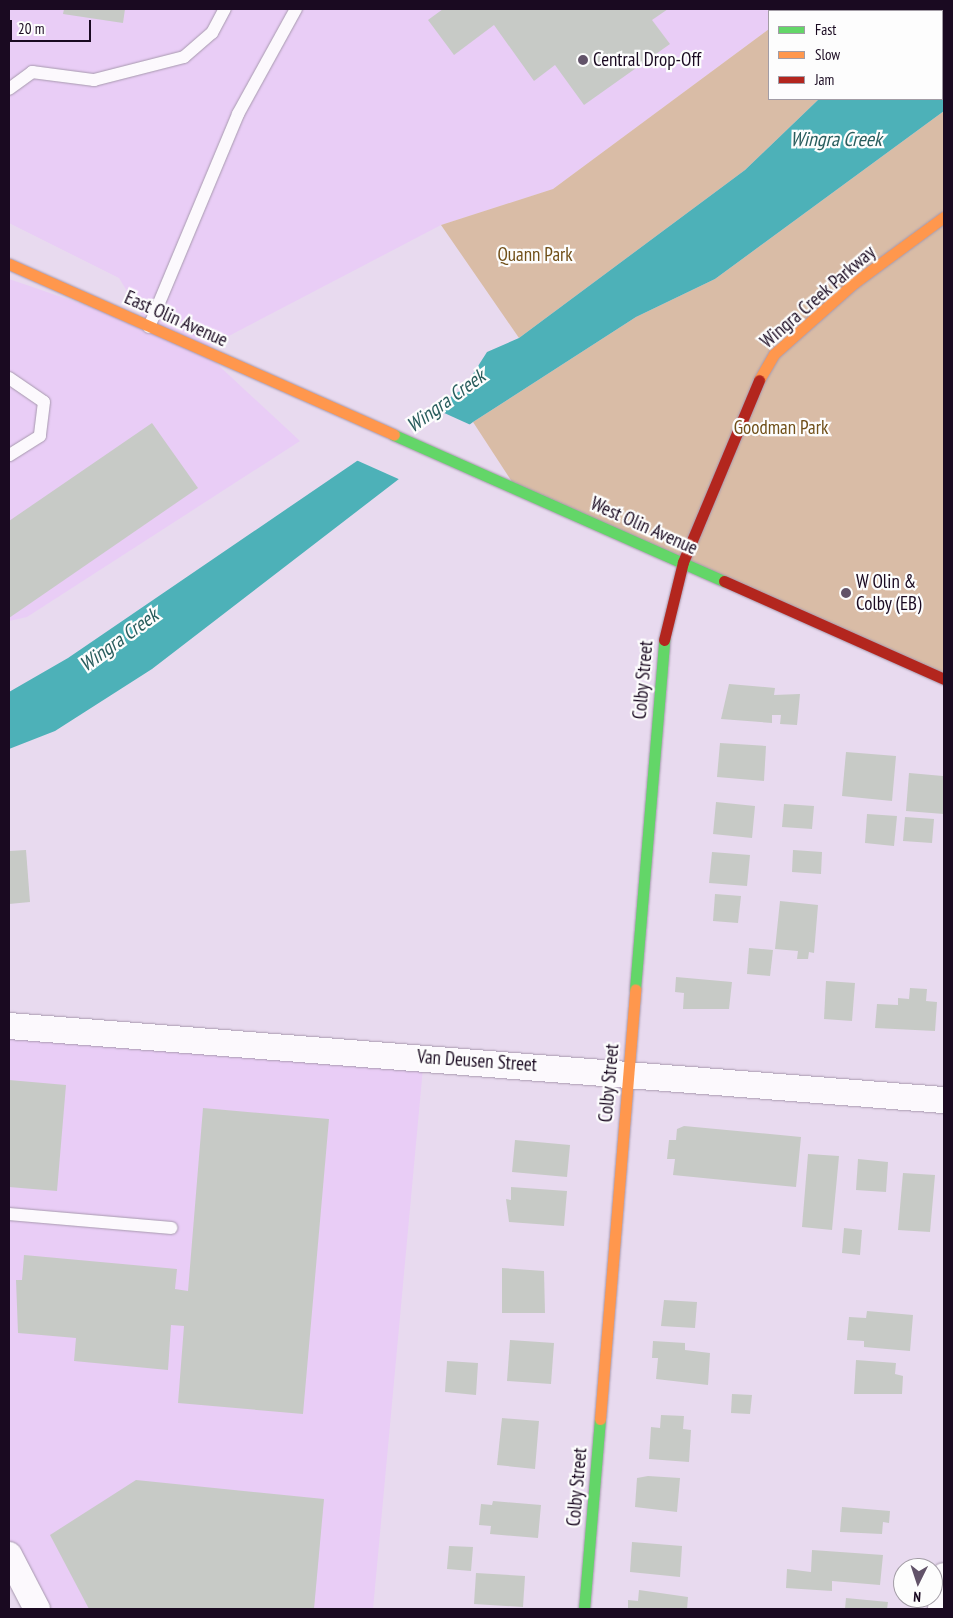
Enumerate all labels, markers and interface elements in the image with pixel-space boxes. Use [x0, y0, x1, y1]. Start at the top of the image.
scale bar [12, 10, 94, 42]
legend [768, 10, 943, 100]
text: 20 m [18, 19, 44, 38]
text: Fast [815, 20, 836, 39]
text: Slow [815, 45, 840, 64]
place label: Central Drop-Off [593, 49, 701, 71]
marker: Central Drop-Off [577, 54, 589, 66]
text: Jam [815, 70, 834, 89]
water label: Wingra Creek [790, 127, 882, 151]
street label: Wingra Creek Parkway [756, 241, 880, 353]
park label: Quann Park [497, 244, 573, 266]
street label: East Olin Avenue [121, 286, 231, 352]
water label: Wingra Creek [402, 364, 490, 438]
park label: Goodman Park [734, 417, 828, 439]
street label: West Olin Avenue [587, 492, 701, 560]
place label: W Olin & Colby (EB) [856, 571, 922, 615]
marker: W Olin & Colby (EB) [840, 587, 852, 599]
water label: Wingra Creek [75, 603, 163, 677]
street label: Colby Street [628, 639, 658, 721]
street label: Colby Street [594, 1042, 624, 1124]
street label: Van Deusen Street [416, 1045, 538, 1077]
street label: Colby Street [562, 1446, 592, 1528]
north arrow [893, 1558, 943, 1608]
text: N [913, 1588, 921, 1606]

